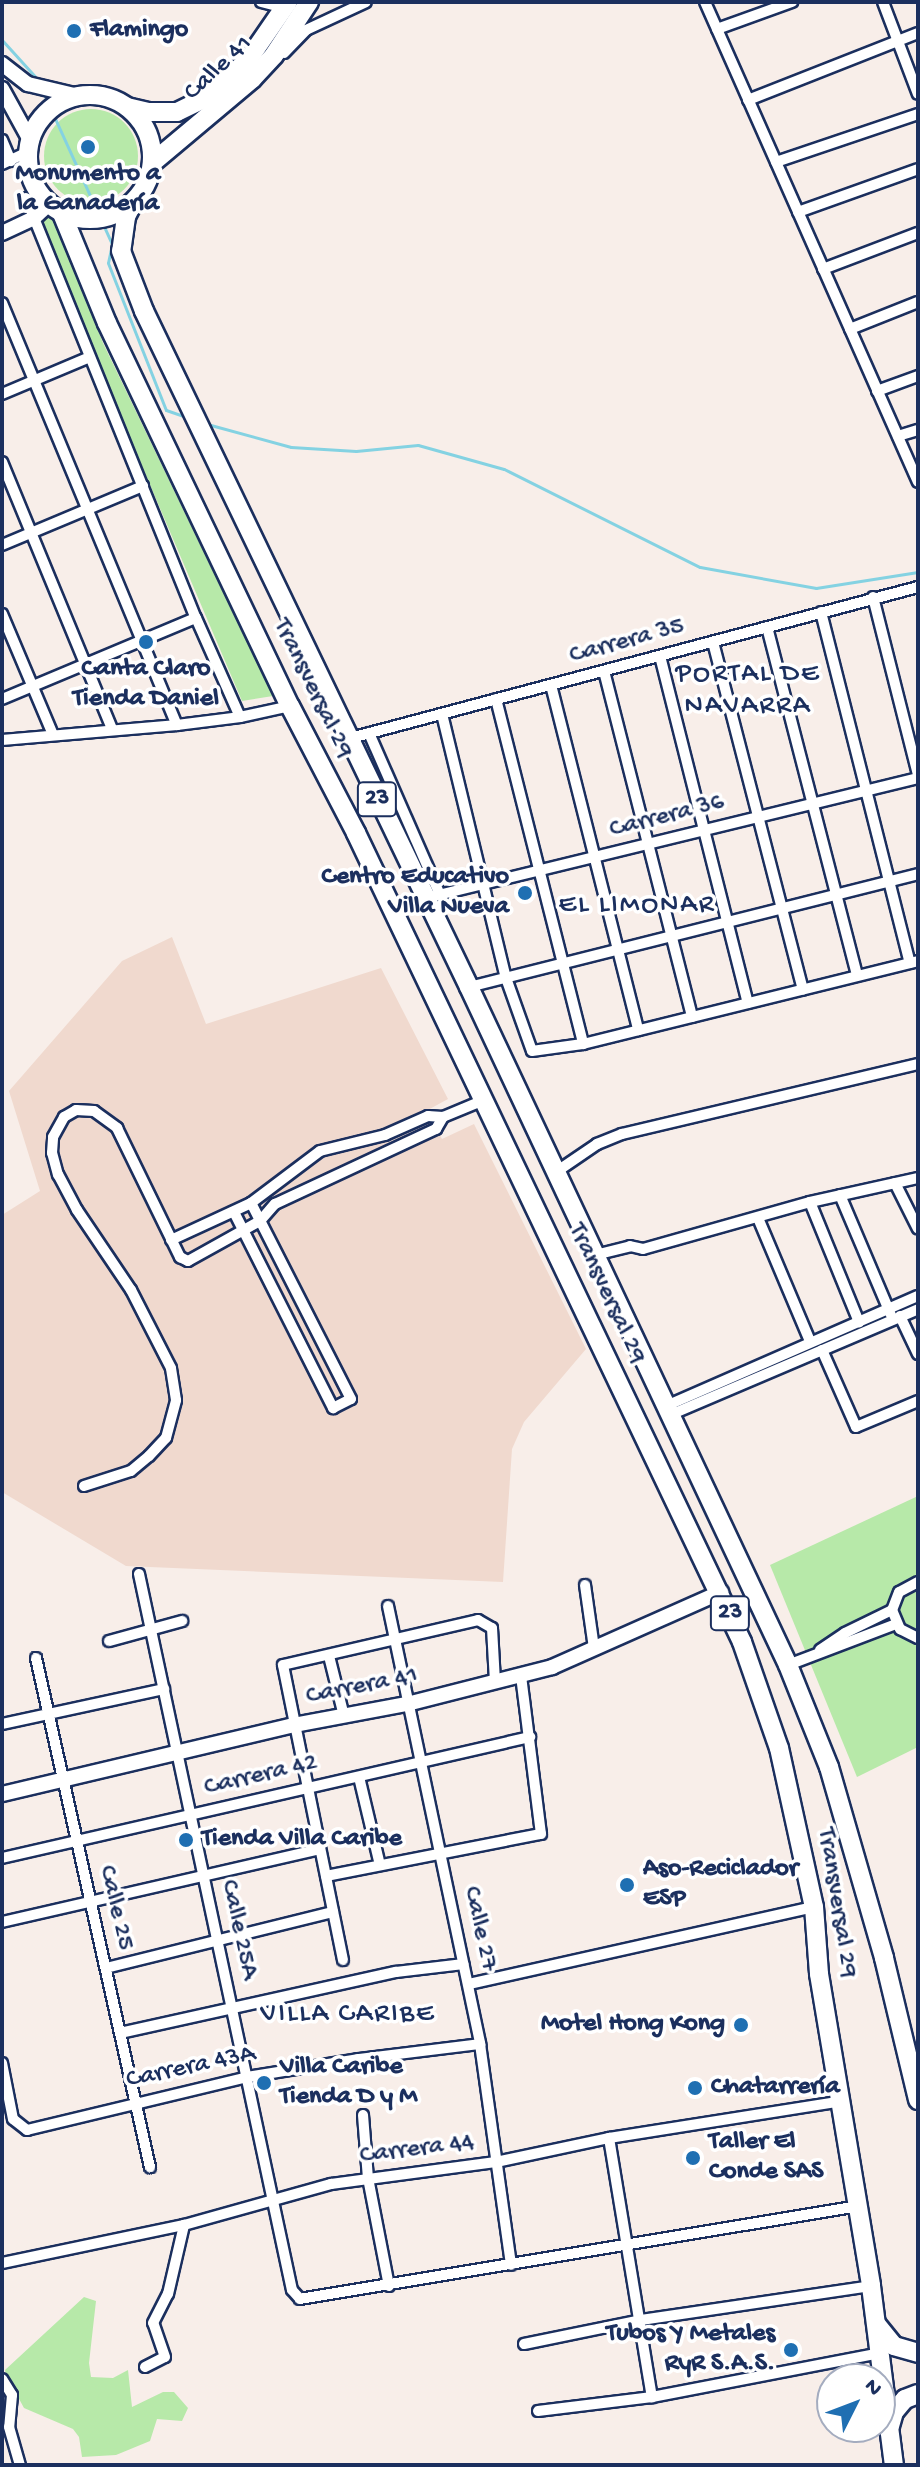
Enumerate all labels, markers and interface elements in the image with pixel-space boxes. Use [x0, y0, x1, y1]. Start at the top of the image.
place label: Flamingo [90, 15, 188, 47]
marker: Flamingo [65, 22, 83, 40]
street label: Calle 41 [178, 30, 260, 108]
marker: Monumento a la Ganadería [79, 138, 97, 156]
place label: Monumento a la Ganadería [15, 159, 161, 220]
street label: Carrera 35 [566, 612, 688, 672]
street label: Transversal 29 [265, 614, 359, 764]
marker: Canta Claro Tienda Daniel [137, 633, 155, 651]
place label: Canta Claro Tienda Daniel [73, 654, 219, 716]
district label: PORTAL DE NAVARRA [676, 658, 820, 724]
road number: 23 [355, 779, 399, 819]
street label: Carrera 36 [607, 788, 727, 846]
place label: Centro Educativo Villa Nueva [322, 862, 509, 924]
marker: Centro Educativo Villa Nueva [516, 884, 534, 902]
district label: EL LIMONAR [558, 889, 716, 923]
street label: Transversal 29 [560, 1219, 652, 1369]
road number: 23 [708, 1593, 752, 1633]
street label: Carrera 41 [304, 1661, 420, 1713]
street label: Carrera 42 [201, 1748, 321, 1804]
place label: Tienda Villa Caribe [202, 1824, 402, 1856]
street label: Transversal 29 [809, 1826, 863, 1980]
marker: Tienda Villa Caribe [177, 1831, 195, 1849]
place label: Aso-Reciclador ESP [643, 1854, 798, 1916]
street label: Calle 25 [90, 1863, 140, 1953]
marker: Aso-Reciclador ESP [618, 1876, 636, 1894]
street label: Calle 25A [212, 1877, 264, 1983]
street label: Calle 27 [455, 1884, 503, 1974]
district label: VILLA CARIBE [261, 1998, 435, 2032]
place label: Motel Hong Kong [541, 2009, 725, 2041]
marker: Motel Hong Kong [732, 2016, 750, 2034]
street label: Carrera 43A [124, 2039, 258, 2097]
place label: Villa Caribe Tienda D y M [280, 2052, 417, 2114]
place label: Chatarrería [711, 2072, 840, 2104]
marker: Villa Caribe Tienda D y M [255, 2074, 273, 2092]
marker: Chatarrería [686, 2079, 704, 2097]
place label: Taller El Conde SAS [709, 2127, 823, 2188]
street label: Carrera 44 [358, 2128, 476, 2172]
marker: Taller El Conde SAS [684, 2149, 702, 2167]
place label: Tubos Y Metales RyR S.A.S. [606, 2319, 775, 2380]
marker: Tubos Y Metales RyR S.A.S. [782, 2341, 800, 2359]
north arrow [816, 2363, 896, 2443]
text: N [858, 2374, 887, 2402]

